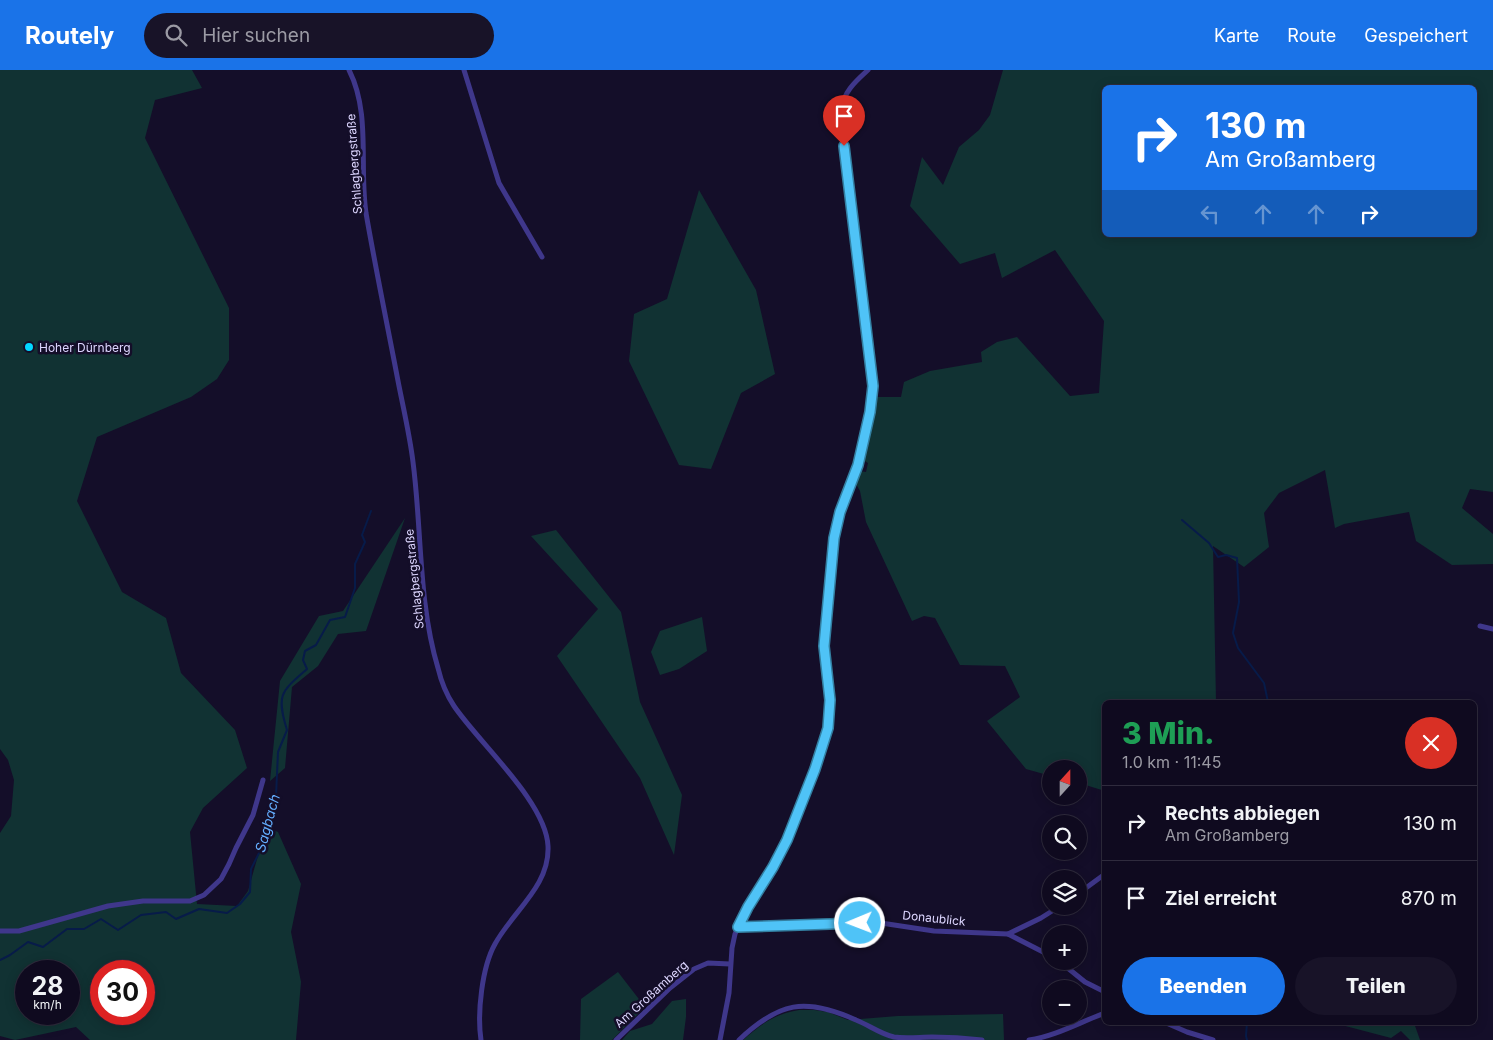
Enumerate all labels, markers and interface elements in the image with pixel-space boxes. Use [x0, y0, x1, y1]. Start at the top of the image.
search box [144, 13, 494, 58]
text: Routely [25, 21, 114, 50]
icon: search [162, 21, 190, 49]
text: Hier suchen [202, 24, 310, 47]
text: Karte [1214, 25, 1259, 46]
text: Route [1287, 25, 1336, 46]
text: Gespeichert [1364, 25, 1468, 46]
pin [823, 95, 865, 146]
icon: arrive [830, 102, 858, 130]
text: 130 m [1205, 104, 1307, 146]
icon: right [1122, 105, 1187, 170]
street label: Schlagbergstraße [343, 113, 365, 215]
text: Am Großamberg [1205, 146, 1376, 172]
icon: left [1196, 200, 1224, 228]
icon: ahead [1249, 200, 1277, 228]
icon: ahead [1302, 200, 1330, 228]
icon: right [1355, 200, 1383, 228]
place label: Hoher Dürnberg [39, 340, 131, 355]
marker: Hoher Dürnberg [23, 341, 35, 353]
street label: Schlagbergstraße [401, 528, 427, 630]
text: 3 Min. [1122, 715, 1215, 751]
button: close [1405, 717, 1457, 769]
text: 1.0 km · 11:45 [1122, 752, 1221, 772]
north arrow [1042, 760, 1088, 805]
map controls [1042, 760, 1087, 1025]
water label: Sagbach [251, 792, 283, 854]
text: Rechts abbiegen [1165, 802, 1320, 825]
icon: right [1122, 809, 1150, 837]
text: 130 m [1404, 812, 1457, 835]
button: search [1042, 815, 1087, 860]
text: Am Großamberg [1165, 825, 1289, 845]
button: layers [1042, 870, 1087, 915]
icon: arrive [1122, 884, 1150, 912]
text: Ziel erreicht [1165, 887, 1277, 910]
text: 870 m [1401, 887, 1457, 910]
position arrow [833, 896, 885, 948]
street label: Donaublick [902, 907, 967, 929]
button: + [1042, 925, 1087, 970]
street label: Am Großamberg [611, 957, 691, 1031]
button: Beenden [1122, 957, 1285, 1015]
button: Teilen [1295, 957, 1457, 1015]
speed limit sign: 30 [90, 960, 155, 1025]
text: 28 [31, 971, 64, 1001]
button: − [1042, 980, 1087, 1025]
text: km/h [33, 997, 62, 1012]

